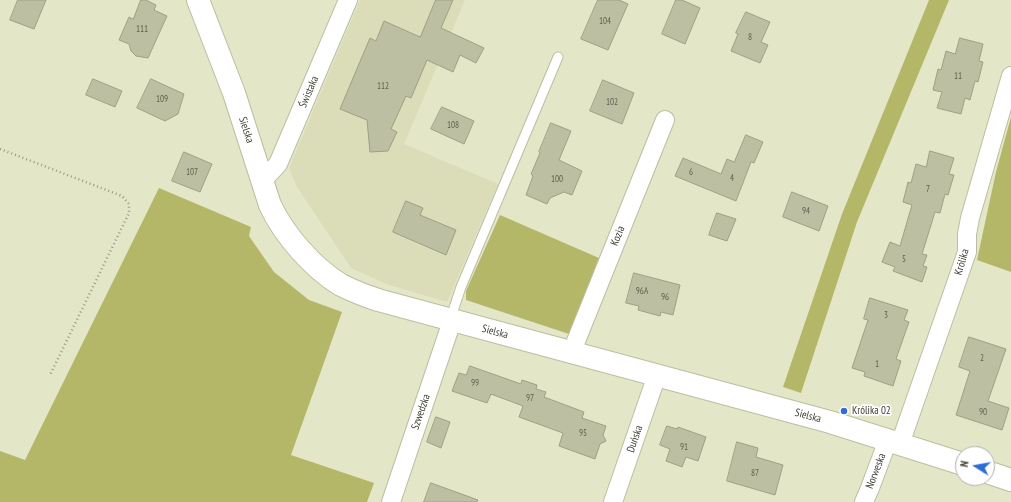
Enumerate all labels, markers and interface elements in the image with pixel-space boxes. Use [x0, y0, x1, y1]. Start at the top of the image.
house number: 104 [599, 16, 611, 26]
house number: 111 [136, 24, 148, 34]
house number: 8 [748, 32, 752, 42]
house number: 11 [954, 71, 962, 81]
street label: Świstaka [296, 74, 322, 110]
house number: 112 [377, 81, 389, 91]
house number: 109 [156, 94, 168, 104]
house number: 102 [606, 97, 618, 107]
street label: Sielska [236, 115, 256, 145]
house number: 108 [447, 120, 459, 130]
house number: 107 [186, 167, 198, 177]
house number: 6 [689, 167, 693, 177]
house number: 4 [730, 173, 734, 183]
house number: 100 [551, 174, 563, 184]
house number: 7 [926, 184, 930, 194]
house number: 94 [802, 206, 810, 216]
street label: Kozia [608, 224, 628, 248]
street label: Królika [952, 247, 972, 277]
house number: 5 [902, 254, 906, 264]
house number: 96A [636, 286, 648, 296]
house number: 96 [661, 292, 669, 302]
house number: 3 [884, 310, 888, 320]
street label: Sielska [480, 322, 510, 342]
house number: 2 [980, 353, 984, 363]
house number: 1 [875, 359, 879, 369]
house number: 99 [471, 378, 479, 388]
street label: Szwedzka [409, 392, 433, 432]
house number: 97 [526, 393, 534, 403]
place label: Królika 02 [852, 404, 891, 418]
street label: Sielska [793, 406, 823, 426]
marker: Królika 02 [839, 406, 849, 416]
house number: 90 [979, 407, 987, 417]
street label: Duńska [624, 424, 646, 454]
house number: 95 [579, 428, 587, 438]
house number: 91 [680, 442, 688, 452]
north arrow [955, 446, 995, 486]
street label: Norweska [863, 451, 889, 491]
text: N [957, 460, 972, 468]
house number: 87 [751, 468, 759, 478]

